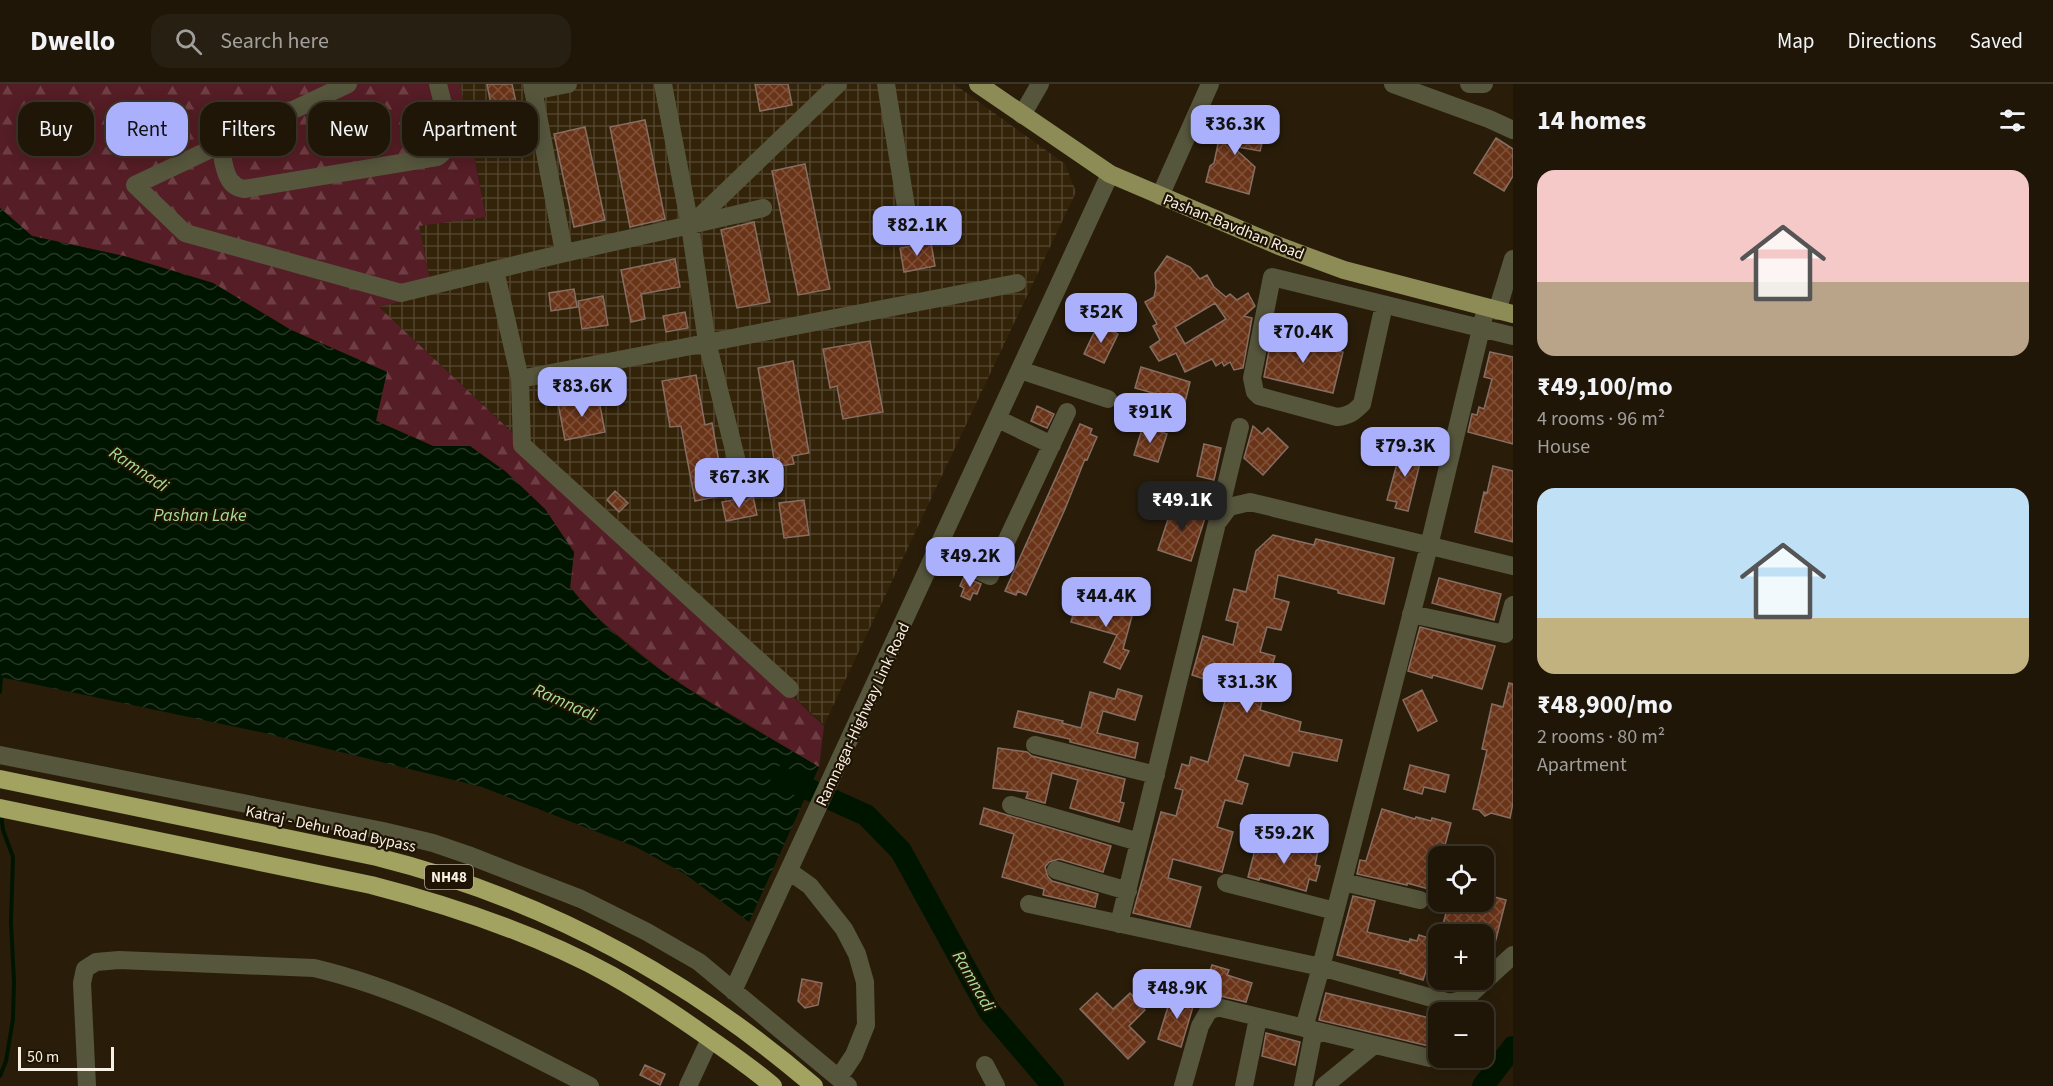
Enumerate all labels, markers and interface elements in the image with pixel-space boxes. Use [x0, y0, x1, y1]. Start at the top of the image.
search box [151, 14, 571, 68]
text: Dwello [30, 21, 115, 61]
icon: search [172, 25, 205, 58]
text: Search here [220, 25, 329, 57]
text: Map [1777, 26, 1815, 56]
text: Directions [1848, 26, 1936, 56]
text: Saved [1969, 26, 2023, 56]
chip: Buy [18, 102, 94, 156]
chip: Rent [106, 102, 188, 156]
chip: Filters [200, 102, 296, 156]
chip: New [308, 102, 390, 156]
chip: Apartment [402, 102, 538, 156]
text: 14 homes [1537, 102, 1646, 139]
icon: filters [1996, 104, 2029, 137]
pin: ₹36.3K [1186, 105, 1284, 156]
text: ₹36.3K [1205, 110, 1265, 138]
street label: Pashan-Bavdhan Road [1160, 189, 1308, 265]
pin: ₹82.1K [868, 206, 966, 257]
icon: home [1729, 209, 1837, 317]
text: ₹82.1K [887, 211, 947, 239]
pin: ₹52K [1065, 293, 1137, 344]
text: ₹52K [1079, 298, 1123, 326]
pin: ₹70.4K [1254, 313, 1352, 364]
text: ₹70.4K [1273, 318, 1333, 346]
pin: ₹83.6K [533, 367, 631, 418]
text: ₹49,100/mo [1537, 368, 1673, 405]
text: ₹83.6K [552, 372, 612, 400]
pin: ₹91K [1114, 393, 1186, 444]
text: ₹91K [1128, 398, 1172, 426]
text: 4 rooms · 96 m² [1537, 405, 1665, 433]
pin: ₹79.3K [1356, 427, 1454, 478]
text: ₹79.3K [1375, 432, 1435, 460]
text: House [1537, 433, 1590, 461]
water label: Ramnadi [104, 440, 174, 499]
pin: ₹67.3K [690, 458, 788, 509]
text: ₹67.3K [709, 463, 769, 491]
pin: ₹49.1K [1133, 481, 1231, 532]
text: ₹49.1K [1152, 486, 1212, 514]
water label: Pashan Lake [153, 503, 247, 528]
icon: home [1729, 527, 1837, 635]
pin: ₹49.2K [921, 537, 1019, 588]
text: ₹49.2K [940, 542, 1000, 570]
pin: ₹44.4K [1057, 577, 1155, 628]
text: ₹44.4K [1076, 582, 1136, 610]
street label: Ramnagar-Highway Link Road [811, 619, 915, 810]
pin: ₹31.3K [1198, 663, 1296, 714]
text: ₹31.3K [1217, 668, 1277, 696]
water label: Ramnadi [529, 677, 601, 728]
text: ₹48,900/mo [1537, 686, 1673, 723]
text: 2 rooms · 80 m² [1537, 723, 1665, 751]
text: Apartment [1537, 751, 1627, 779]
street label: Katraj - Dehu Road Bypass [243, 800, 418, 858]
pin: ₹59.2K [1235, 814, 1333, 865]
text: ₹59.2K [1254, 819, 1314, 847]
map controls [1428, 846, 1494, 1068]
button: locate [1428, 846, 1494, 912]
road number: NH48 [425, 865, 473, 889]
button: + [1428, 924, 1494, 990]
water label: Ramnadi [946, 946, 1001, 1017]
pin: ₹48.9K [1128, 969, 1226, 1020]
text: ₹48.9K [1147, 974, 1207, 1002]
button: − [1428, 1002, 1494, 1068]
scale bar [18, 1044, 114, 1072]
text: 50 m [27, 1046, 59, 1068]

